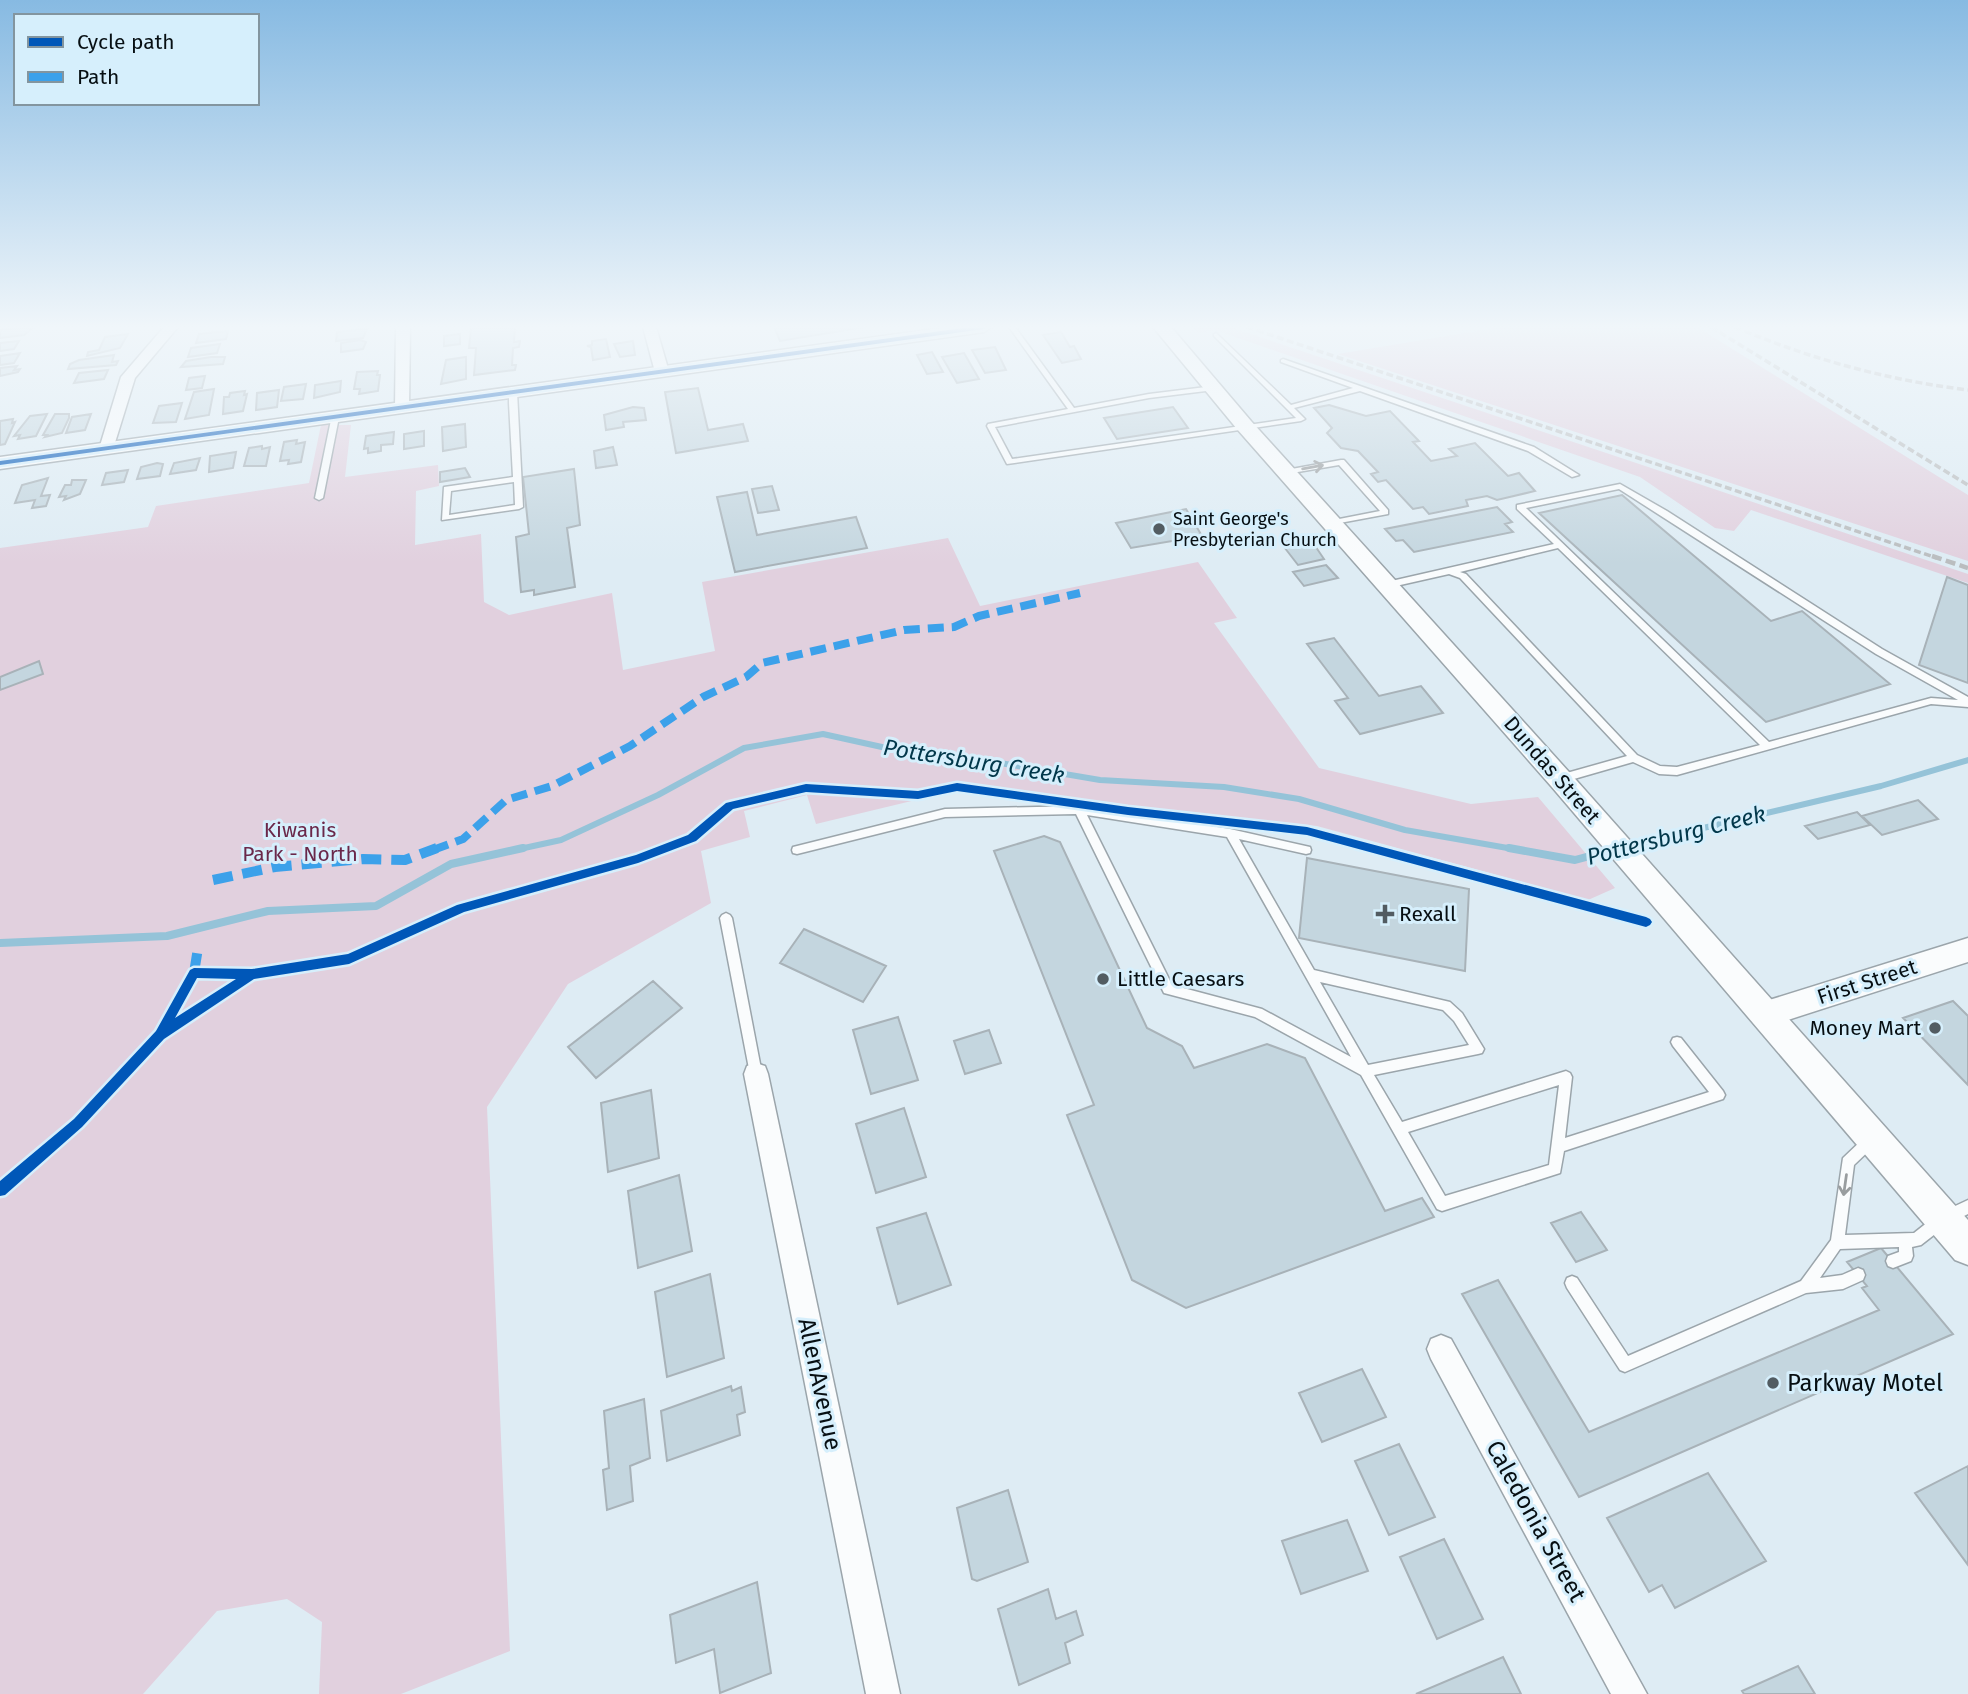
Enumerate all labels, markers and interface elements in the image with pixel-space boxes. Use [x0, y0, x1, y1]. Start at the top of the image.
legend [14, 14, 259, 105]
text: Cycle path [77, 29, 175, 55]
text: Path [77, 64, 119, 90]
one-way arrow [1301, 460, 1324, 473]
place label: Saint George's Presbyterian Church [1173, 508, 1337, 551]
marker: Saint George's Presbyterian Church [1151, 521, 1167, 537]
street label: Dundas Street [1498, 711, 1606, 829]
water label: Pottersburg Creek [881, 733, 1067, 789]
water label: Pottersburg Creek [1584, 799, 1768, 871]
park label: Kiwanis Park - North [242, 817, 358, 867]
place label: Rexall [1399, 901, 1456, 927]
marker: Rexall [1377, 906, 1393, 922]
street label: First Street [1814, 954, 1920, 1010]
place label: Little Caesars [1117, 966, 1245, 992]
marker: Little Caesars [1095, 971, 1111, 987]
place label: Money Mart [1809, 1015, 1921, 1041]
marker: Money Mart [1927, 1020, 1943, 1036]
one-way arrow [1838, 1173, 1851, 1195]
street label: AllenAvenue [792, 1315, 848, 1453]
place label: Parkway Motel [1787, 1369, 1943, 1397]
marker: Parkway Motel [1765, 1375, 1781, 1391]
street label: Caledonia Street [1480, 1436, 1592, 1607]

